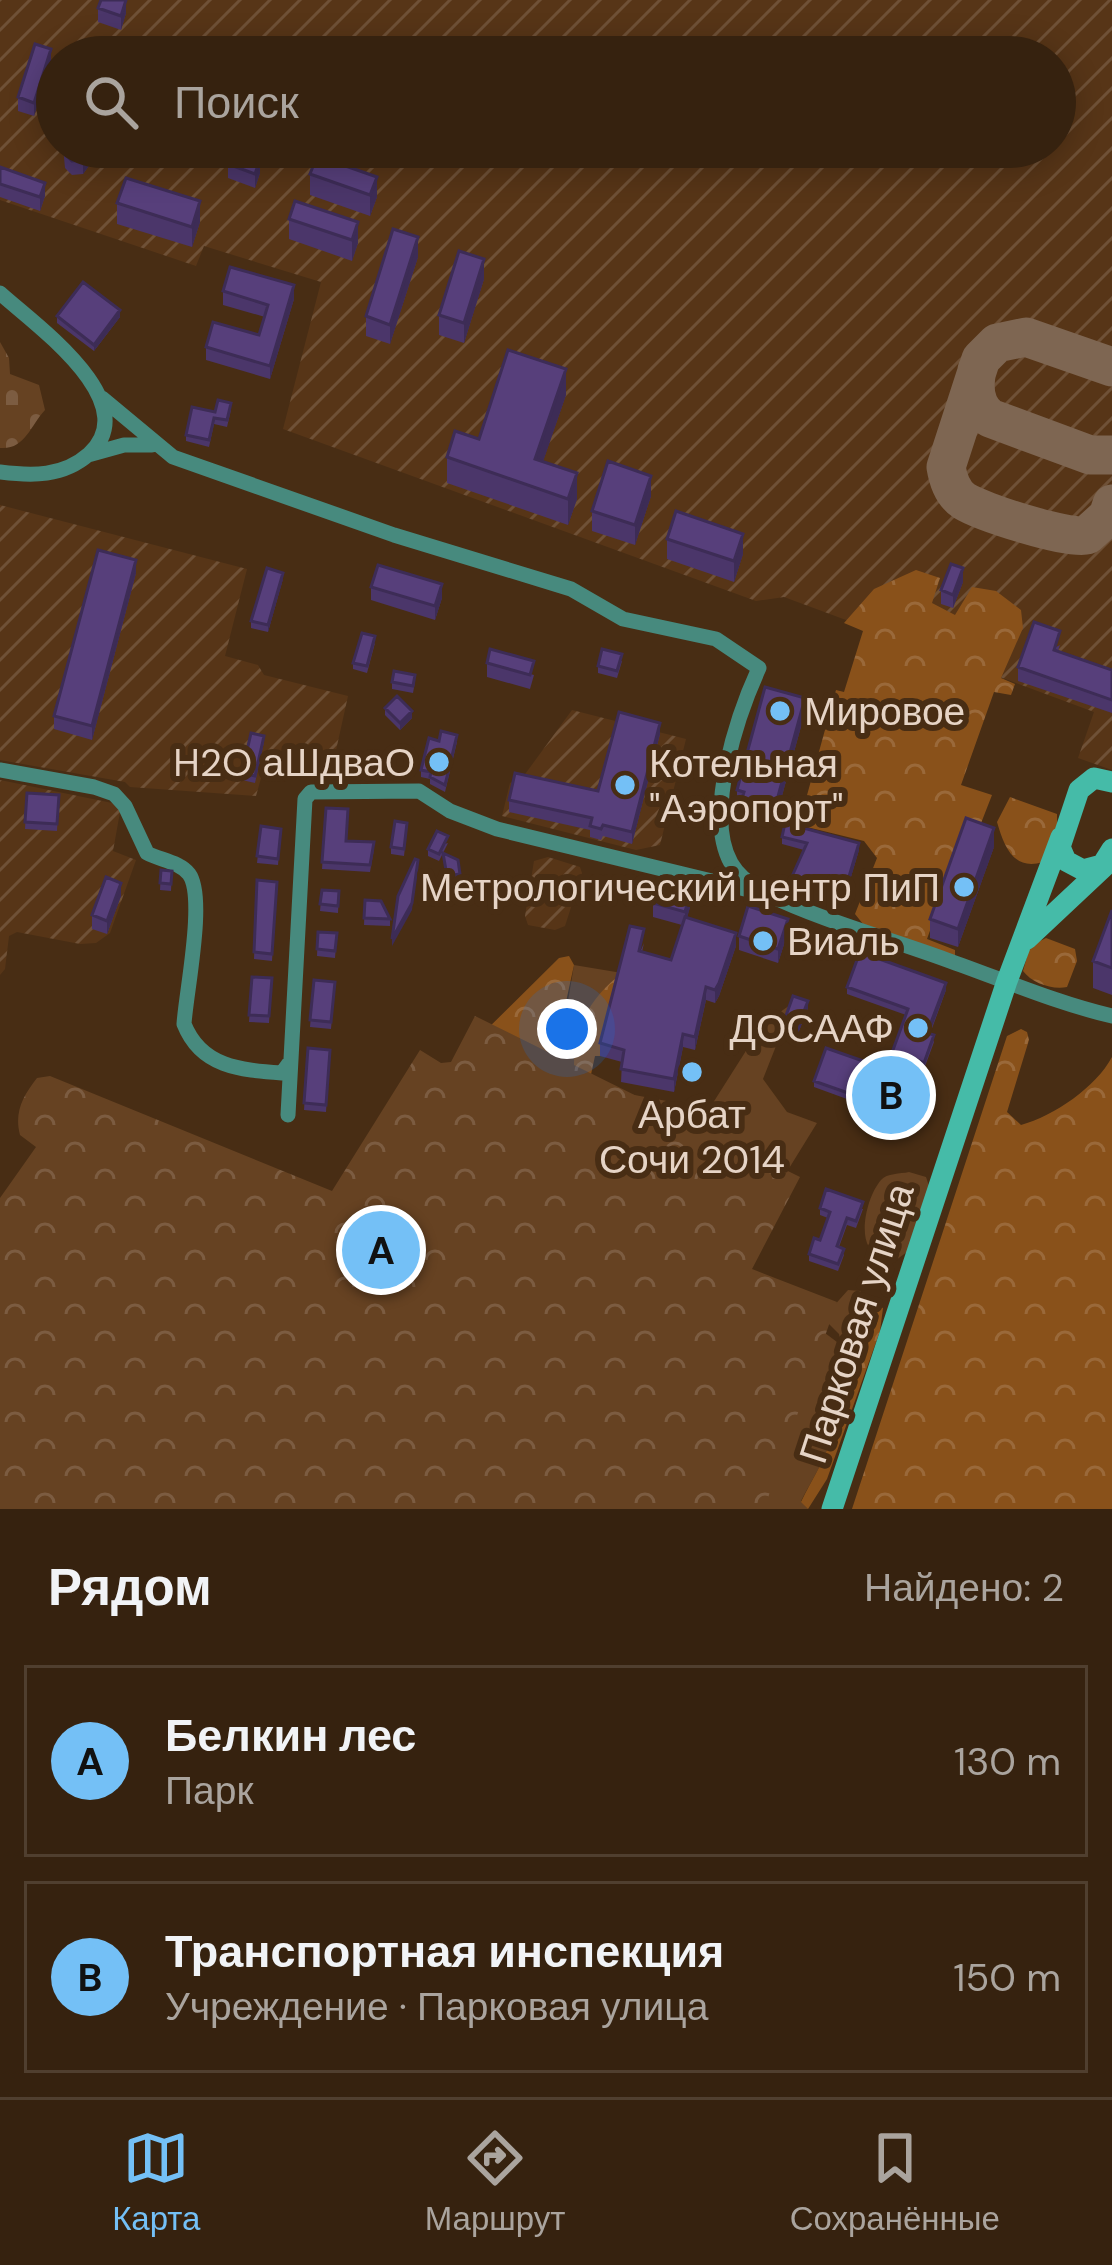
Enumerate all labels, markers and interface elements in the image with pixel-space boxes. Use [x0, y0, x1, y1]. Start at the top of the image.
search box [36, 36, 1076, 168]
icon: search [78, 69, 144, 135]
text: Поиск [174, 73, 299, 132]
place label: Мировое [804, 686, 965, 737]
marker: Мировое [767, 698, 793, 724]
place label: H2O аШдваО [173, 737, 415, 788]
place label: Котельная "Аэропорт" [649, 738, 843, 834]
marker: H2O аШдваО [426, 749, 452, 775]
marker: Котельная "Аэропорт" [612, 772, 638, 798]
place label: Метрологический центр ПиП [420, 862, 940, 913]
marker: Метрологический центр ПиП [951, 874, 977, 900]
place label: Виаль [787, 916, 900, 967]
marker: Виаль [750, 928, 776, 954]
your location [537, 999, 597, 1059]
place label: ДОСААФ [730, 1003, 894, 1054]
marker: ДОСААФ [905, 1015, 931, 1041]
pin: B [852, 1050, 930, 1140]
marker: Арбат Сочи 2014 [679, 1059, 705, 1085]
place label: Арбат Сочи 2014 [599, 1089, 785, 1185]
street label: Парковая улица [787, 1176, 926, 1470]
pin: A [342, 1205, 420, 1295]
text: Рядом [48, 1554, 212, 1621]
text: Найдено: 2 [864, 1562, 1064, 1613]
text: Белкин лес [165, 1706, 416, 1765]
text: A [76, 1736, 104, 1787]
text: 130 m [954, 1736, 1061, 1787]
text: Парк [165, 1765, 253, 1816]
text: Транспортная инспекция [165, 1922, 724, 1981]
text: B [78, 1952, 102, 2003]
text: 150 m [953, 1952, 1061, 2003]
text: Учреждение · Парковая улица [165, 1981, 708, 2032]
tab: Карта [112, 2125, 200, 2240]
tab: Маршрут [425, 2125, 565, 2240]
tab: Сохранённые [790, 2125, 1000, 2240]

